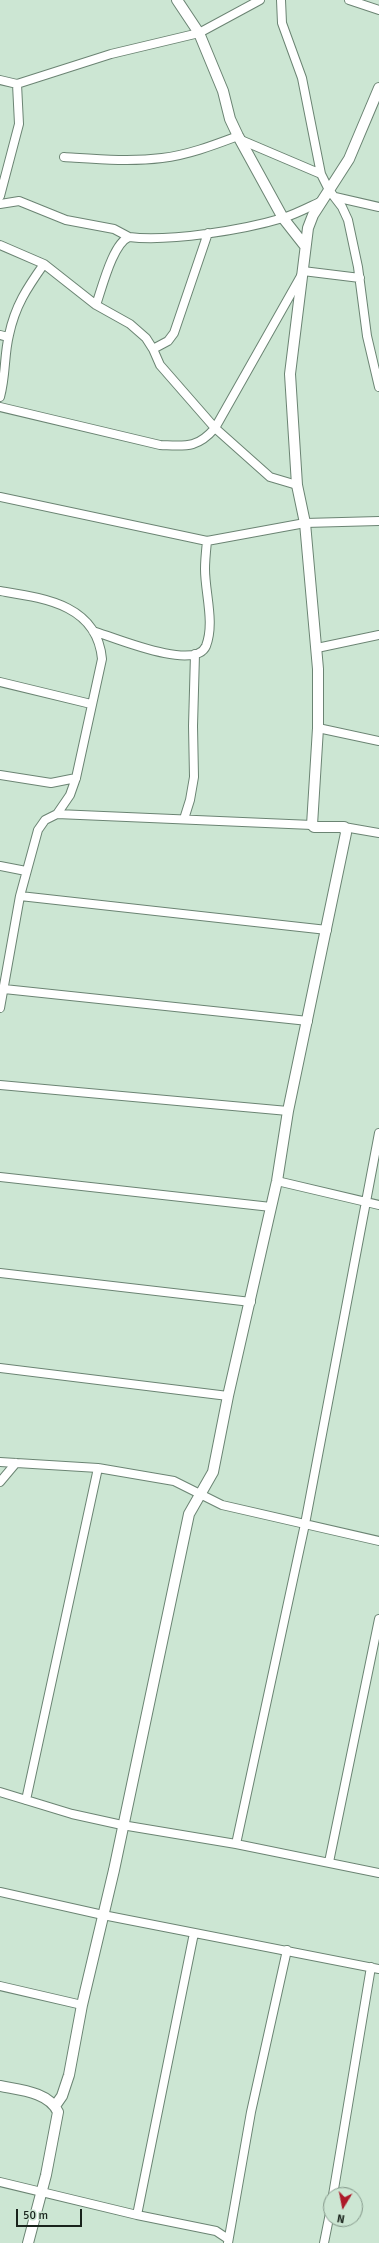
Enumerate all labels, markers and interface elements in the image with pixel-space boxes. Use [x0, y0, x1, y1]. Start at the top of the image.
north arrow [323, 2187, 363, 2227]
scale bar [18, 2201, 84, 2227]
text: 50 m [23, 2208, 48, 2223]
text: N [336, 2211, 346, 2225]

